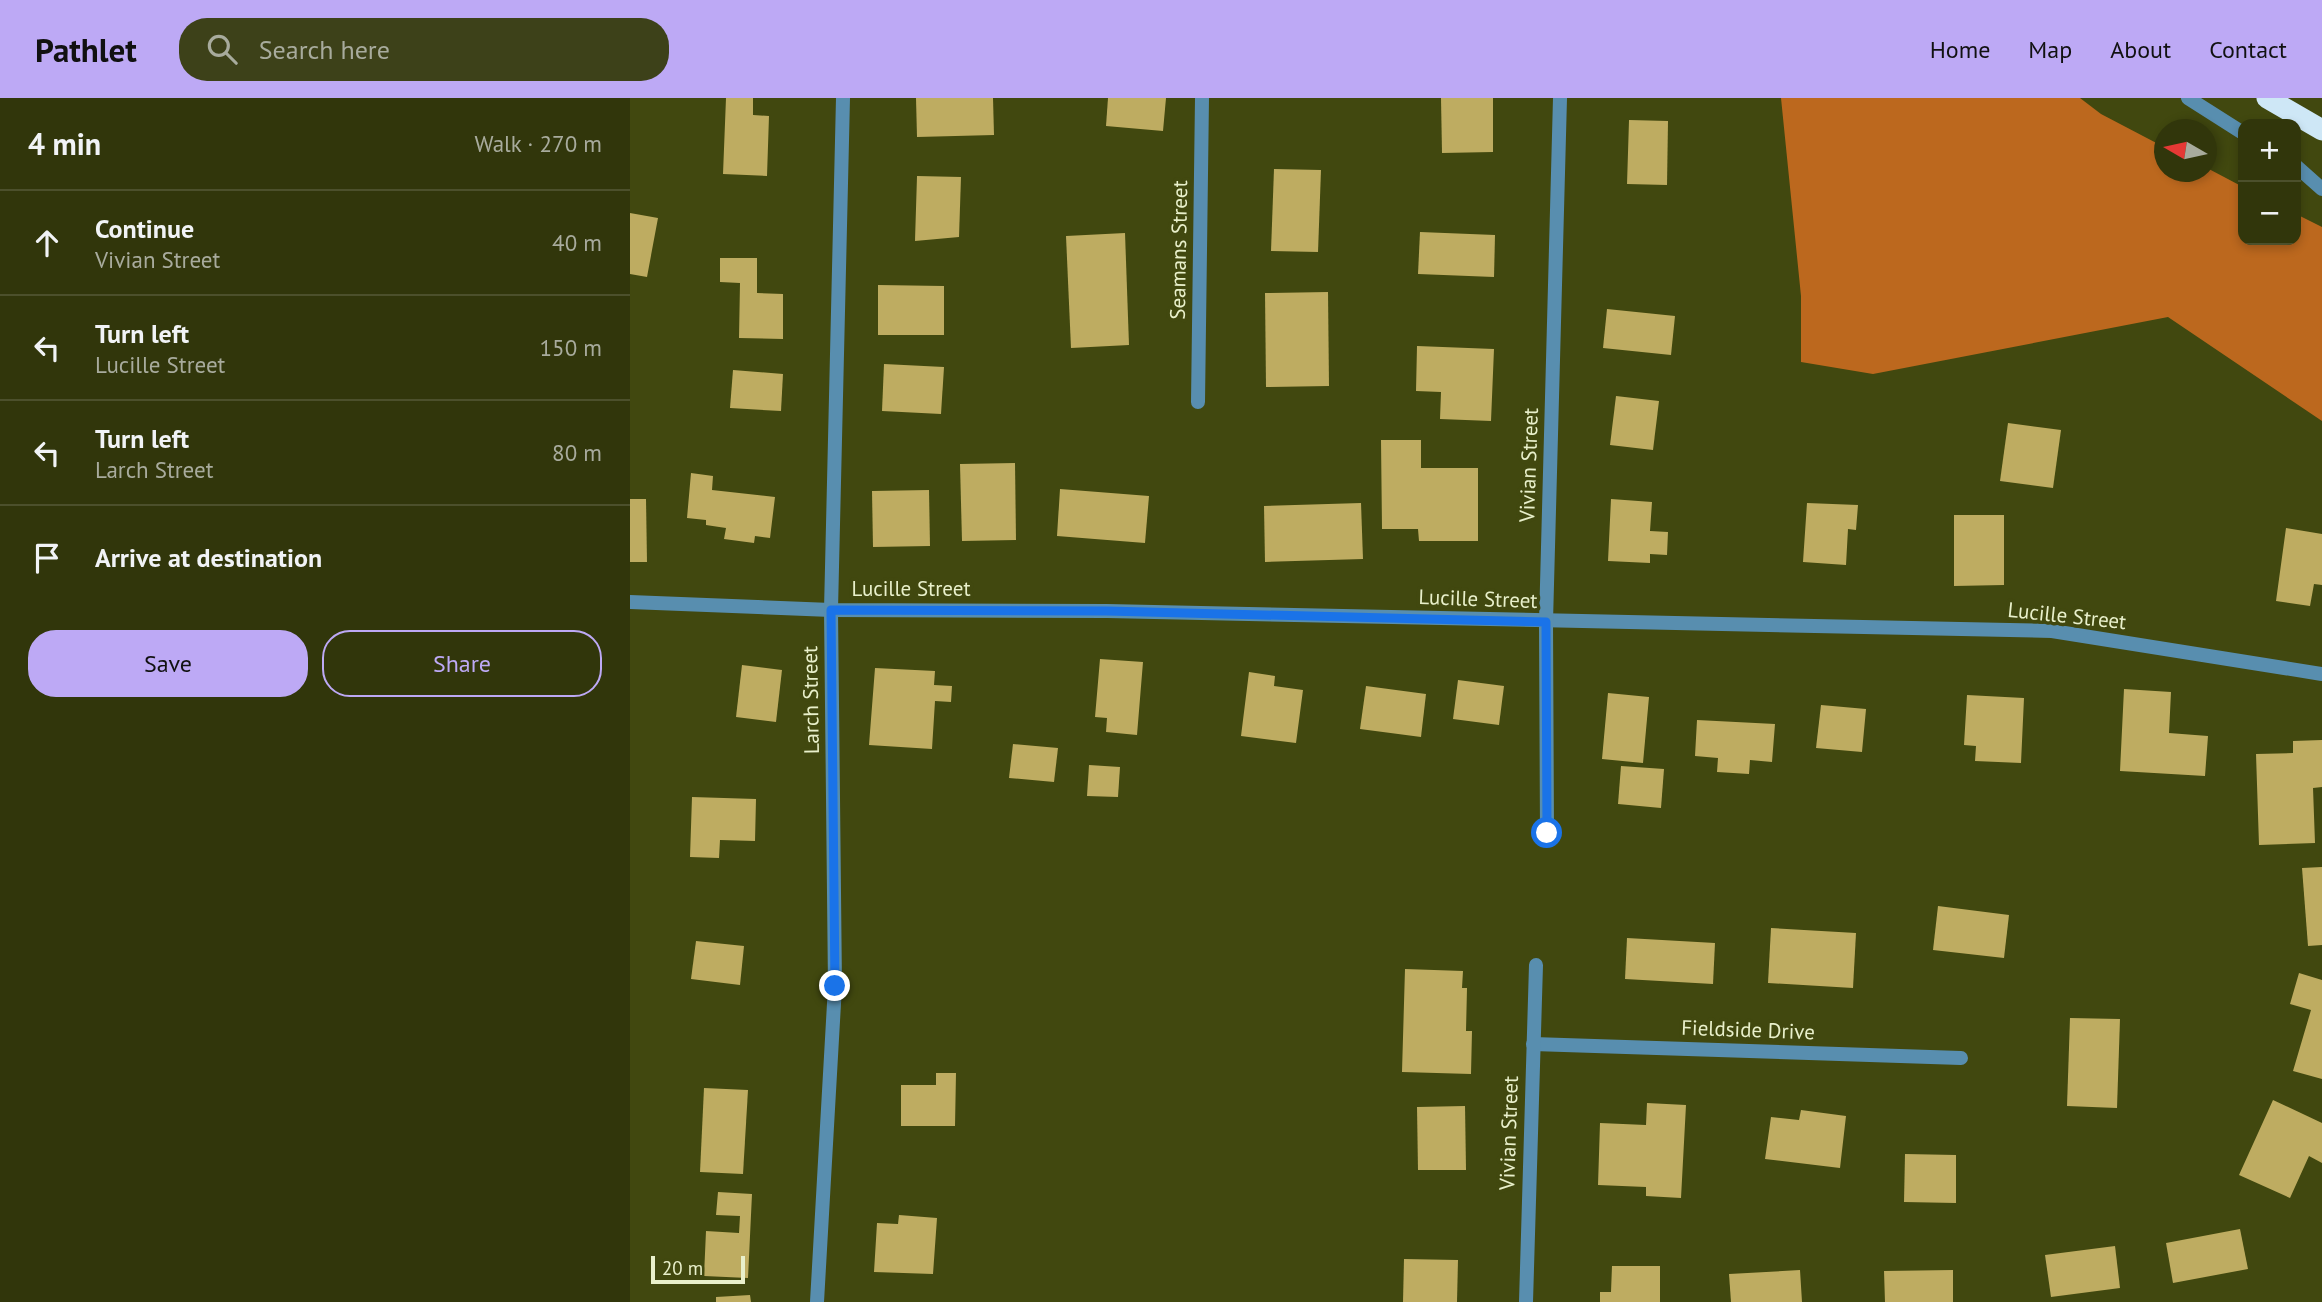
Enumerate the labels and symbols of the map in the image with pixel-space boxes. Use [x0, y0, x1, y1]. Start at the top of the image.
north arrow [2154, 119, 2217, 182]
street label: Seamans Street [1164, 180, 1193, 320]
street label: Vivian Street [1513, 407, 1544, 524]
street label: Lucille Street [851, 575, 971, 602]
street label: Lucille Street [1418, 583, 1538, 614]
street label: Lucille Street [2006, 596, 2128, 635]
street label: Larch Street [796, 646, 825, 754]
route start [1531, 817, 1562, 848]
route end [819, 970, 850, 1001]
street label: Fieldside Drive [1681, 1014, 1815, 1045]
street label: Vivian Street [1493, 1075, 1524, 1192]
scale bar [651, 1253, 746, 1285]

